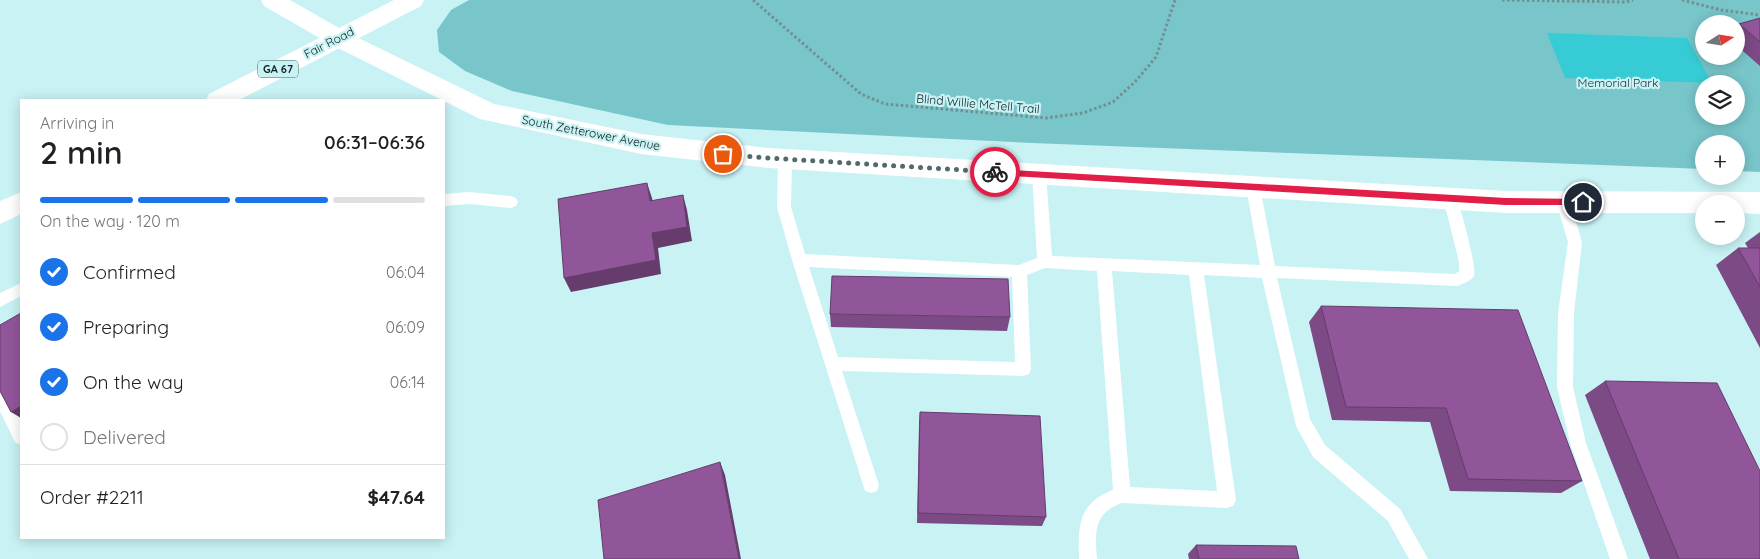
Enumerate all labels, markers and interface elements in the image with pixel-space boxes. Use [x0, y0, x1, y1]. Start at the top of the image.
north arrow [1695, 15, 1745, 65]
map controls [1695, 15, 1745, 245]
street label: Fair Road [301, 24, 356, 62]
road number: GA 67 [258, 61, 298, 78]
park label: Memorial Park [1578, 75, 1658, 90]
button: layers [1695, 75, 1745, 125]
street label: Blind Willie McTell Trail [916, 91, 1040, 116]
street label: South Zetterower Avenue [521, 112, 662, 153]
text: Arriving in [40, 113, 114, 133]
text: 06:31–06:36 [324, 130, 425, 154]
text: 2 min [40, 132, 123, 172]
pin [702, 133, 744, 175]
button: + [1695, 135, 1745, 185]
icon: bag [709, 140, 737, 168]
courier [970, 147, 1020, 197]
icon: bike [981, 158, 1009, 186]
pin [1562, 181, 1604, 223]
icon: home [1569, 188, 1597, 216]
button: − [1695, 195, 1745, 245]
text: On the way · 120 m [40, 211, 180, 231]
icon: check [40, 258, 68, 286]
text: Confirmed [83, 260, 176, 284]
text: 06:04 [386, 262, 425, 282]
icon: check [40, 313, 68, 341]
text: Preparing [83, 315, 169, 339]
text: 06:09 [385, 317, 425, 337]
icon: check [40, 368, 68, 396]
text: On the way [83, 370, 184, 394]
text: 06:14 [390, 372, 425, 392]
text: Delivered [83, 425, 166, 449]
text: Order #2211 [40, 485, 144, 509]
text: $47.64 [368, 485, 425, 509]

